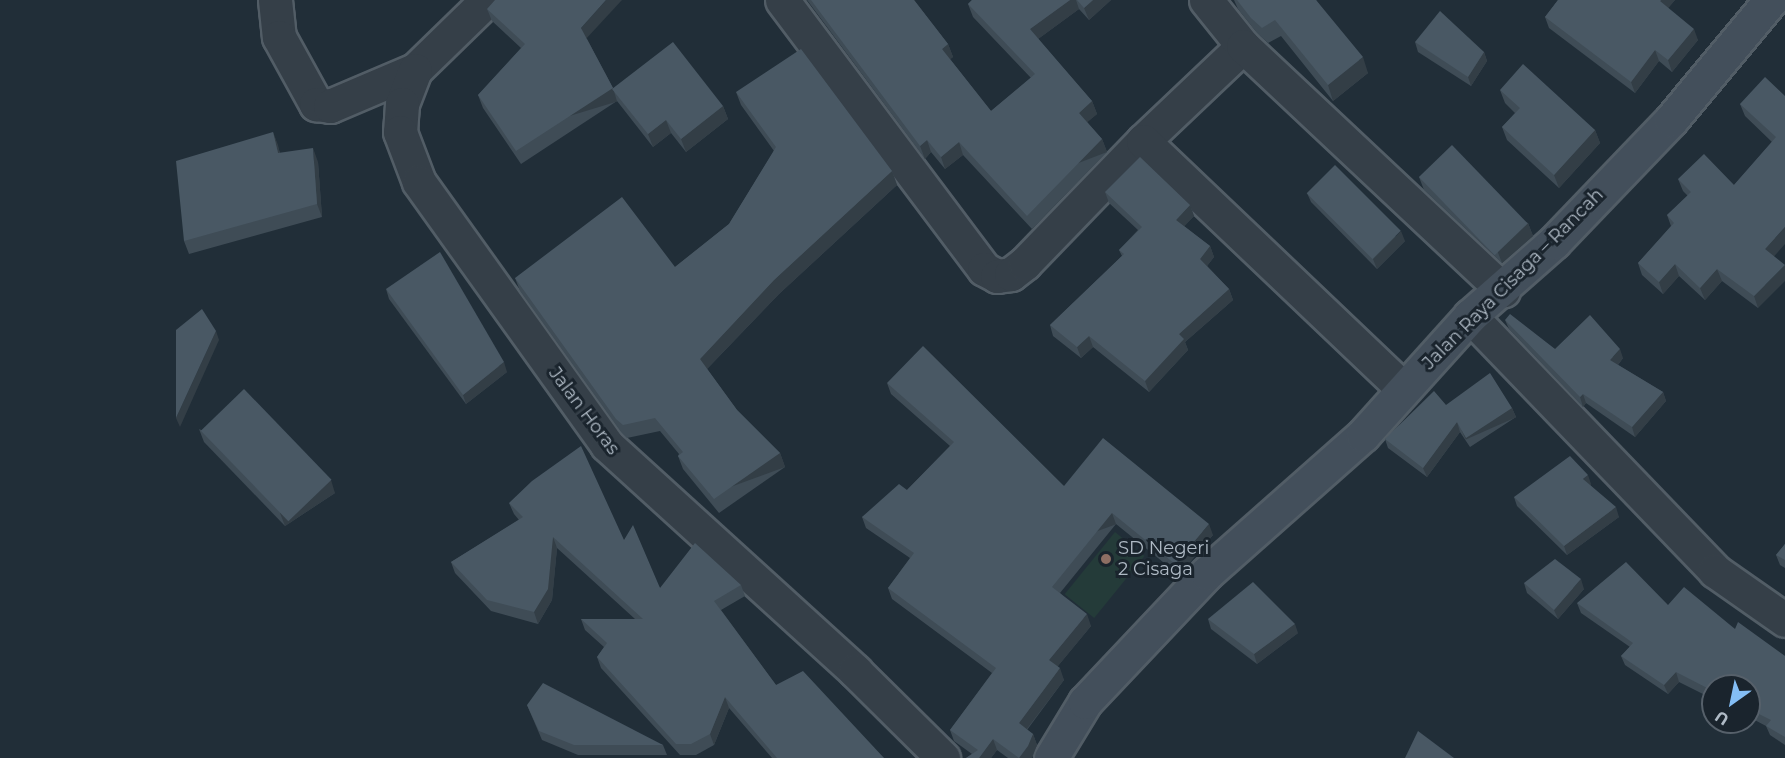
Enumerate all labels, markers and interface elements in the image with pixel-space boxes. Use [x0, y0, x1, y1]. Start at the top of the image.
street label: Jalan Raya Cisaga – Rancah [1418, 184, 1608, 374]
street label: Jalan Horas [544, 363, 624, 459]
place label: SD Negeri 2 Cisaga [1118, 538, 1209, 580]
marker: SD Negeri 2 Cisaga [1099, 552, 1113, 566]
north arrow [1701, 674, 1761, 734]
text: U [1712, 706, 1732, 729]

